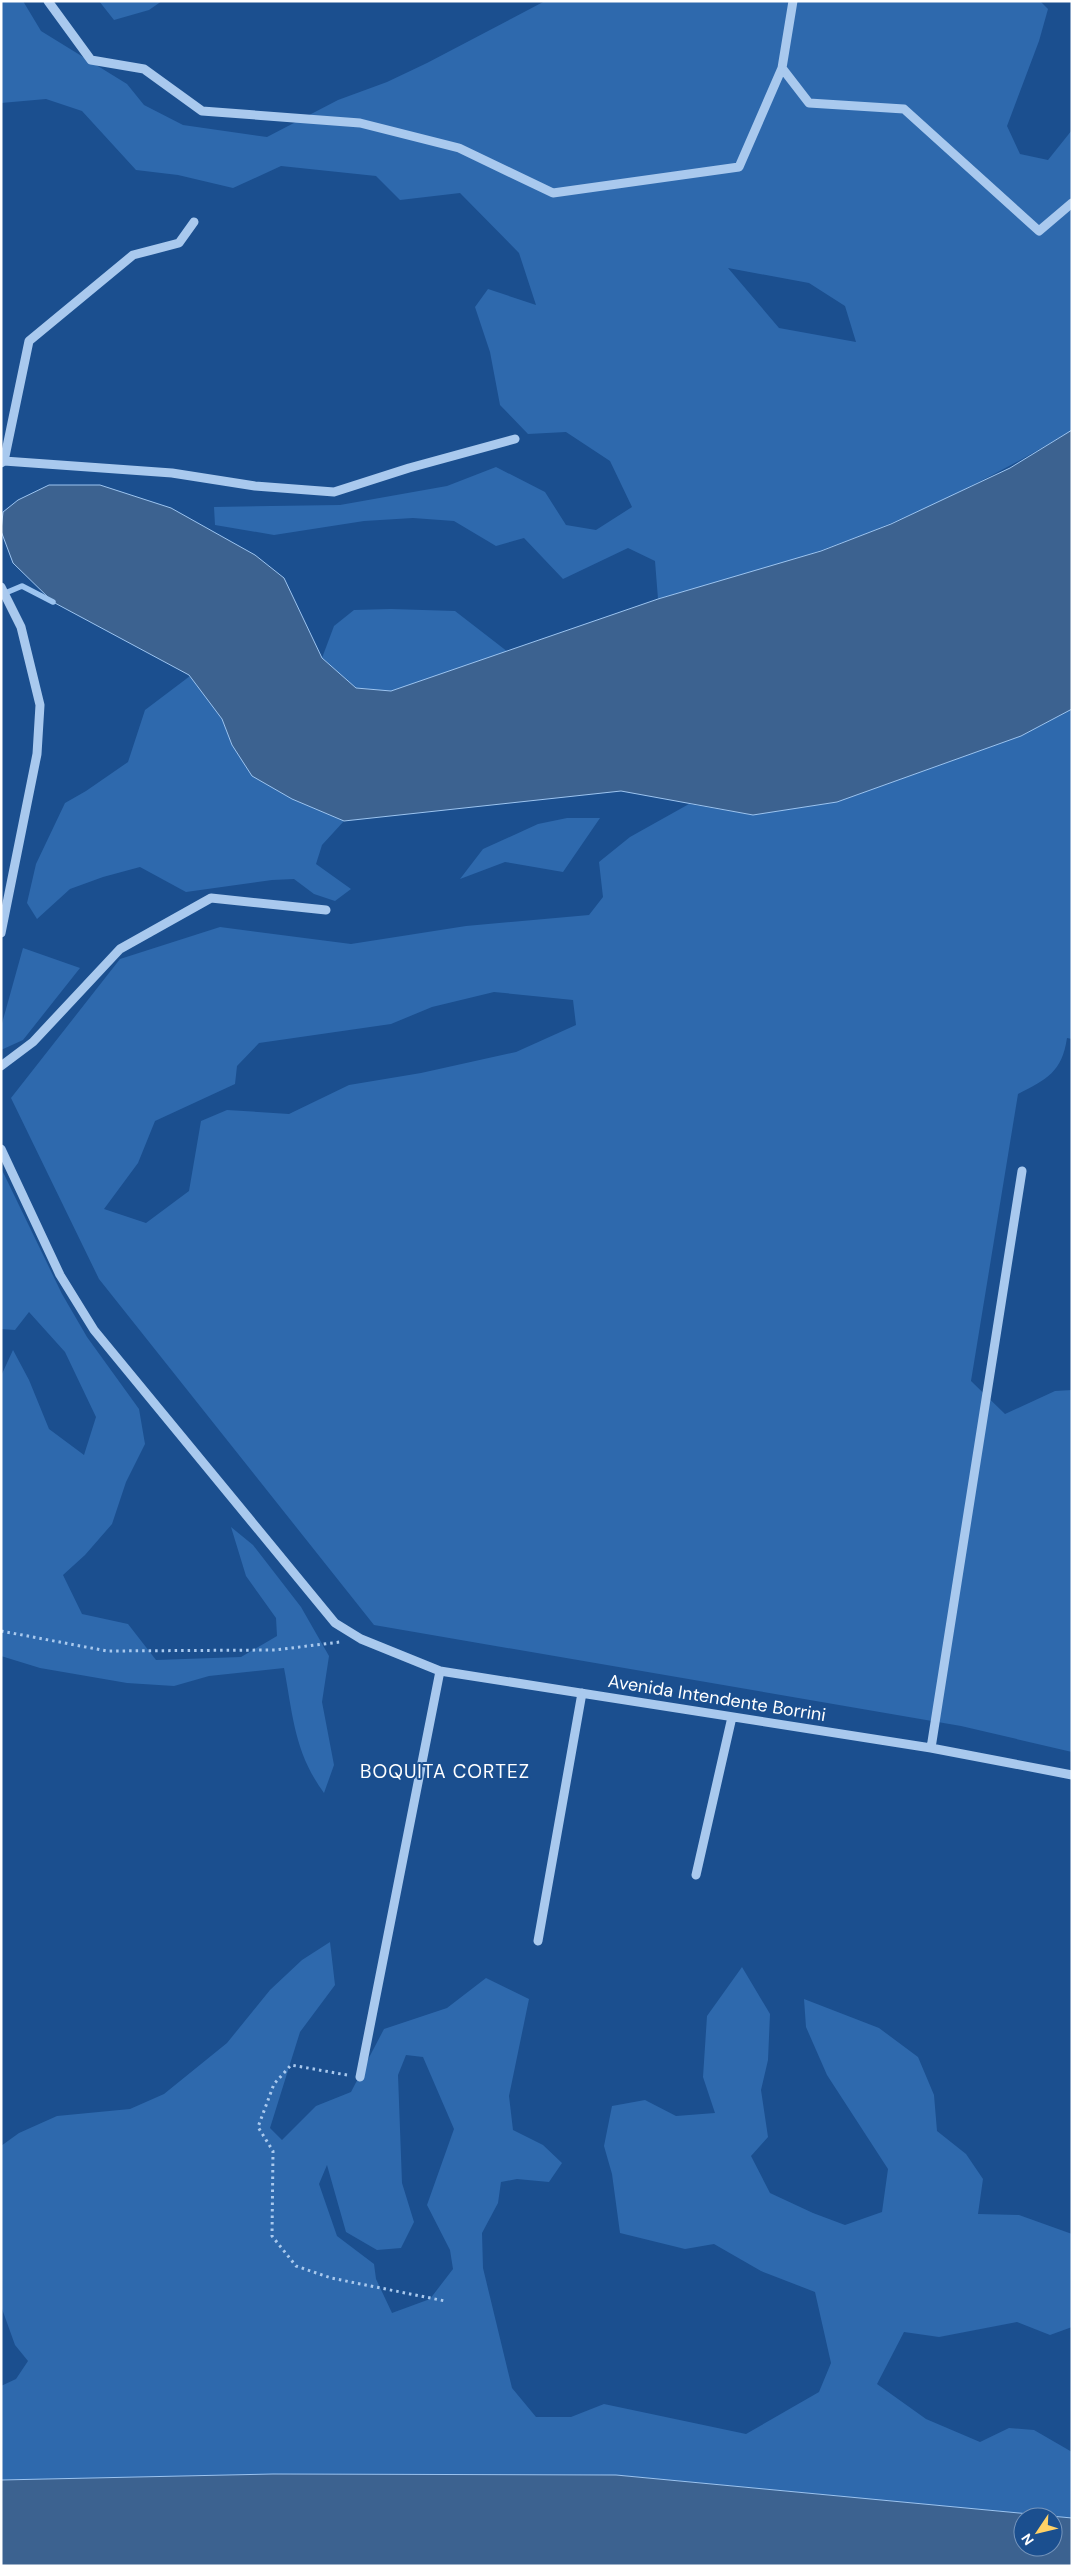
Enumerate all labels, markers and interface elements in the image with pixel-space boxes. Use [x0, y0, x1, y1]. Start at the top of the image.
street label: Avenida Intendente Borrini [606, 1669, 828, 1727]
district label: BOQUITA CORTEZ [360, 1759, 530, 1784]
north arrow [1013, 2507, 1063, 2557]
text: N [1017, 2530, 1038, 2549]

